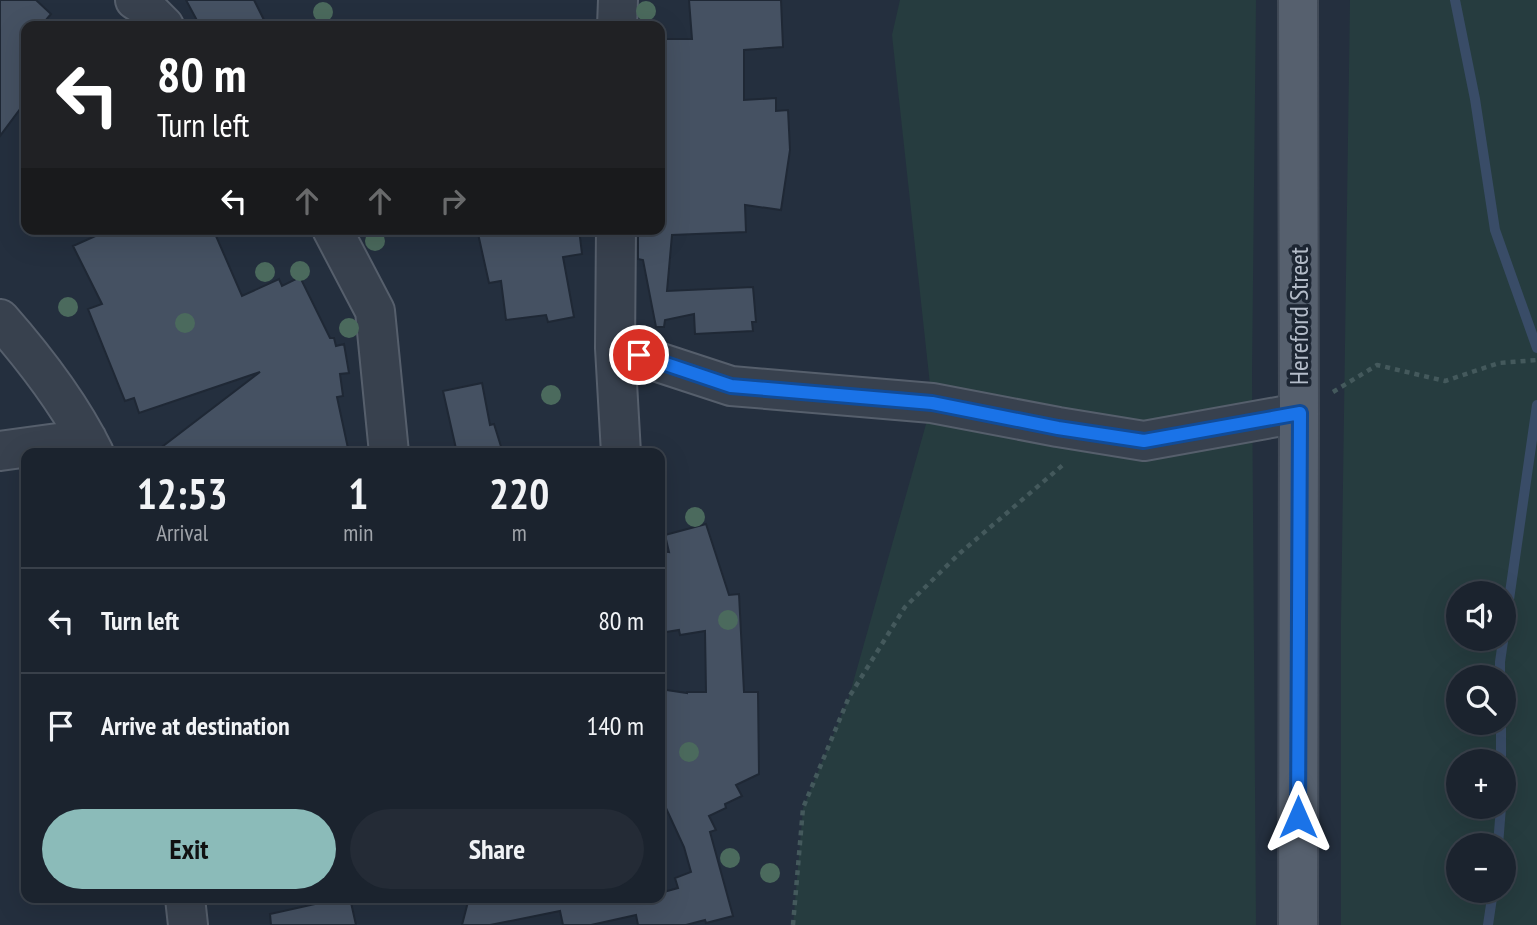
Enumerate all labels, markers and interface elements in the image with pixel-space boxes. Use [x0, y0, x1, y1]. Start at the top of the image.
text: 80 m [157, 42, 246, 106]
icon: left [42, 49, 133, 140]
text: Turn left [157, 104, 249, 146]
icon: left [215, 182, 253, 220]
icon: ahead [288, 182, 326, 220]
icon: ahead [361, 182, 399, 220]
icon: right [434, 182, 472, 220]
street label: Hereford Street [1282, 247, 1315, 385]
pin [609, 325, 669, 385]
icon: arrive [620, 336, 658, 374]
text: 12:53 [137, 466, 228, 521]
text: 1 [348, 466, 368, 521]
text: 220 [489, 466, 549, 521]
text: Arrival [156, 518, 208, 547]
text: min [343, 518, 373, 547]
text: m [512, 518, 527, 547]
map controls [1446, 581, 1516, 903]
button: sound [1446, 581, 1516, 651]
icon: left [42, 602, 80, 640]
text: Turn left [101, 604, 179, 637]
text: 80 m [598, 604, 644, 637]
button: search [1446, 665, 1516, 735]
icon: arrive [42, 707, 80, 745]
text: Arrive at destination [101, 709, 290, 742]
text: 140 m [586, 709, 644, 742]
button: + [1446, 749, 1516, 819]
position arrow [1261, 780, 1335, 854]
button: Exit [42, 809, 336, 889]
button: Share [350, 809, 644, 889]
button: − [1446, 833, 1516, 903]

